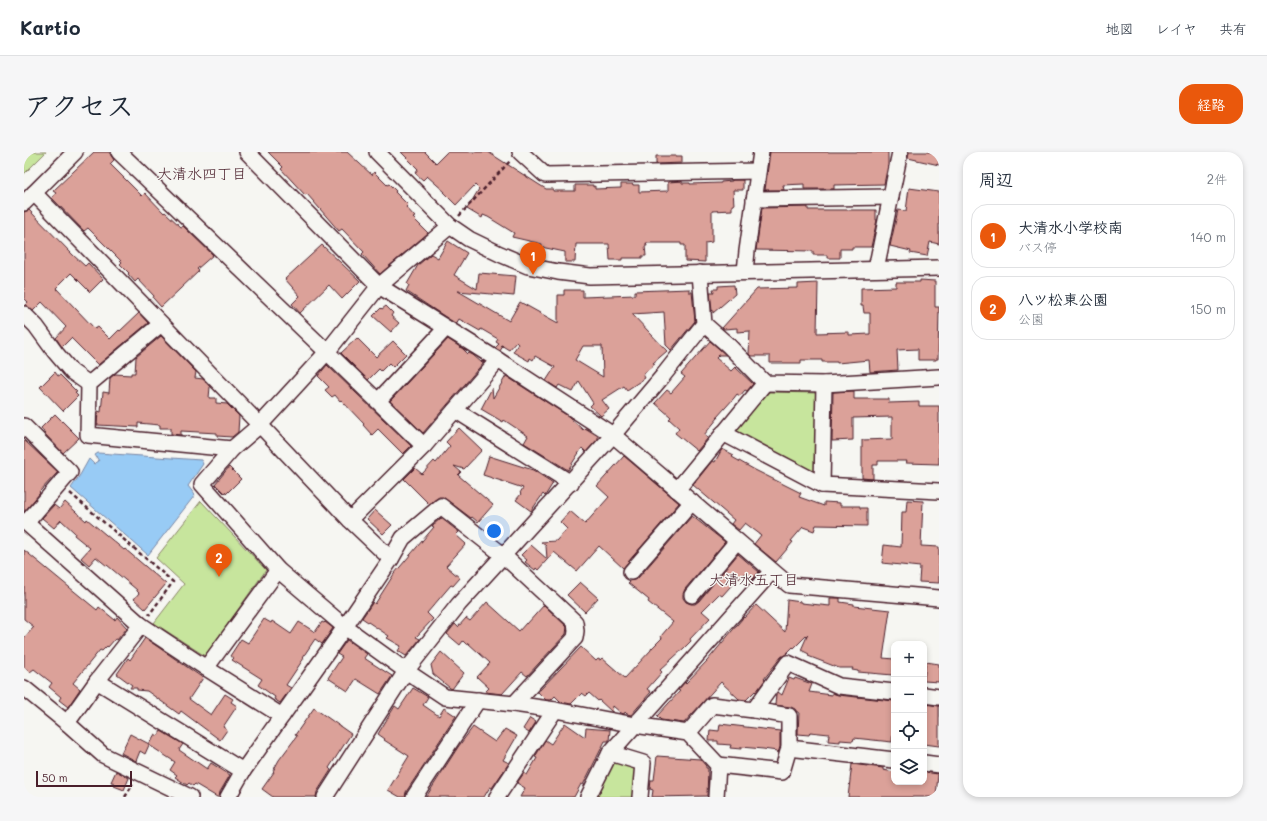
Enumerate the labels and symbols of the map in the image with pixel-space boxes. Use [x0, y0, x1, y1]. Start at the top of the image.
district label: 大清水四丁目 [157, 163, 247, 183]
pin: 1 [520, 242, 546, 275]
your location [484, 521, 504, 541]
pin: 2 [206, 544, 232, 577]
district label: 大清水五丁目 [709, 569, 799, 589]
scale bar [36, 769, 132, 788]

